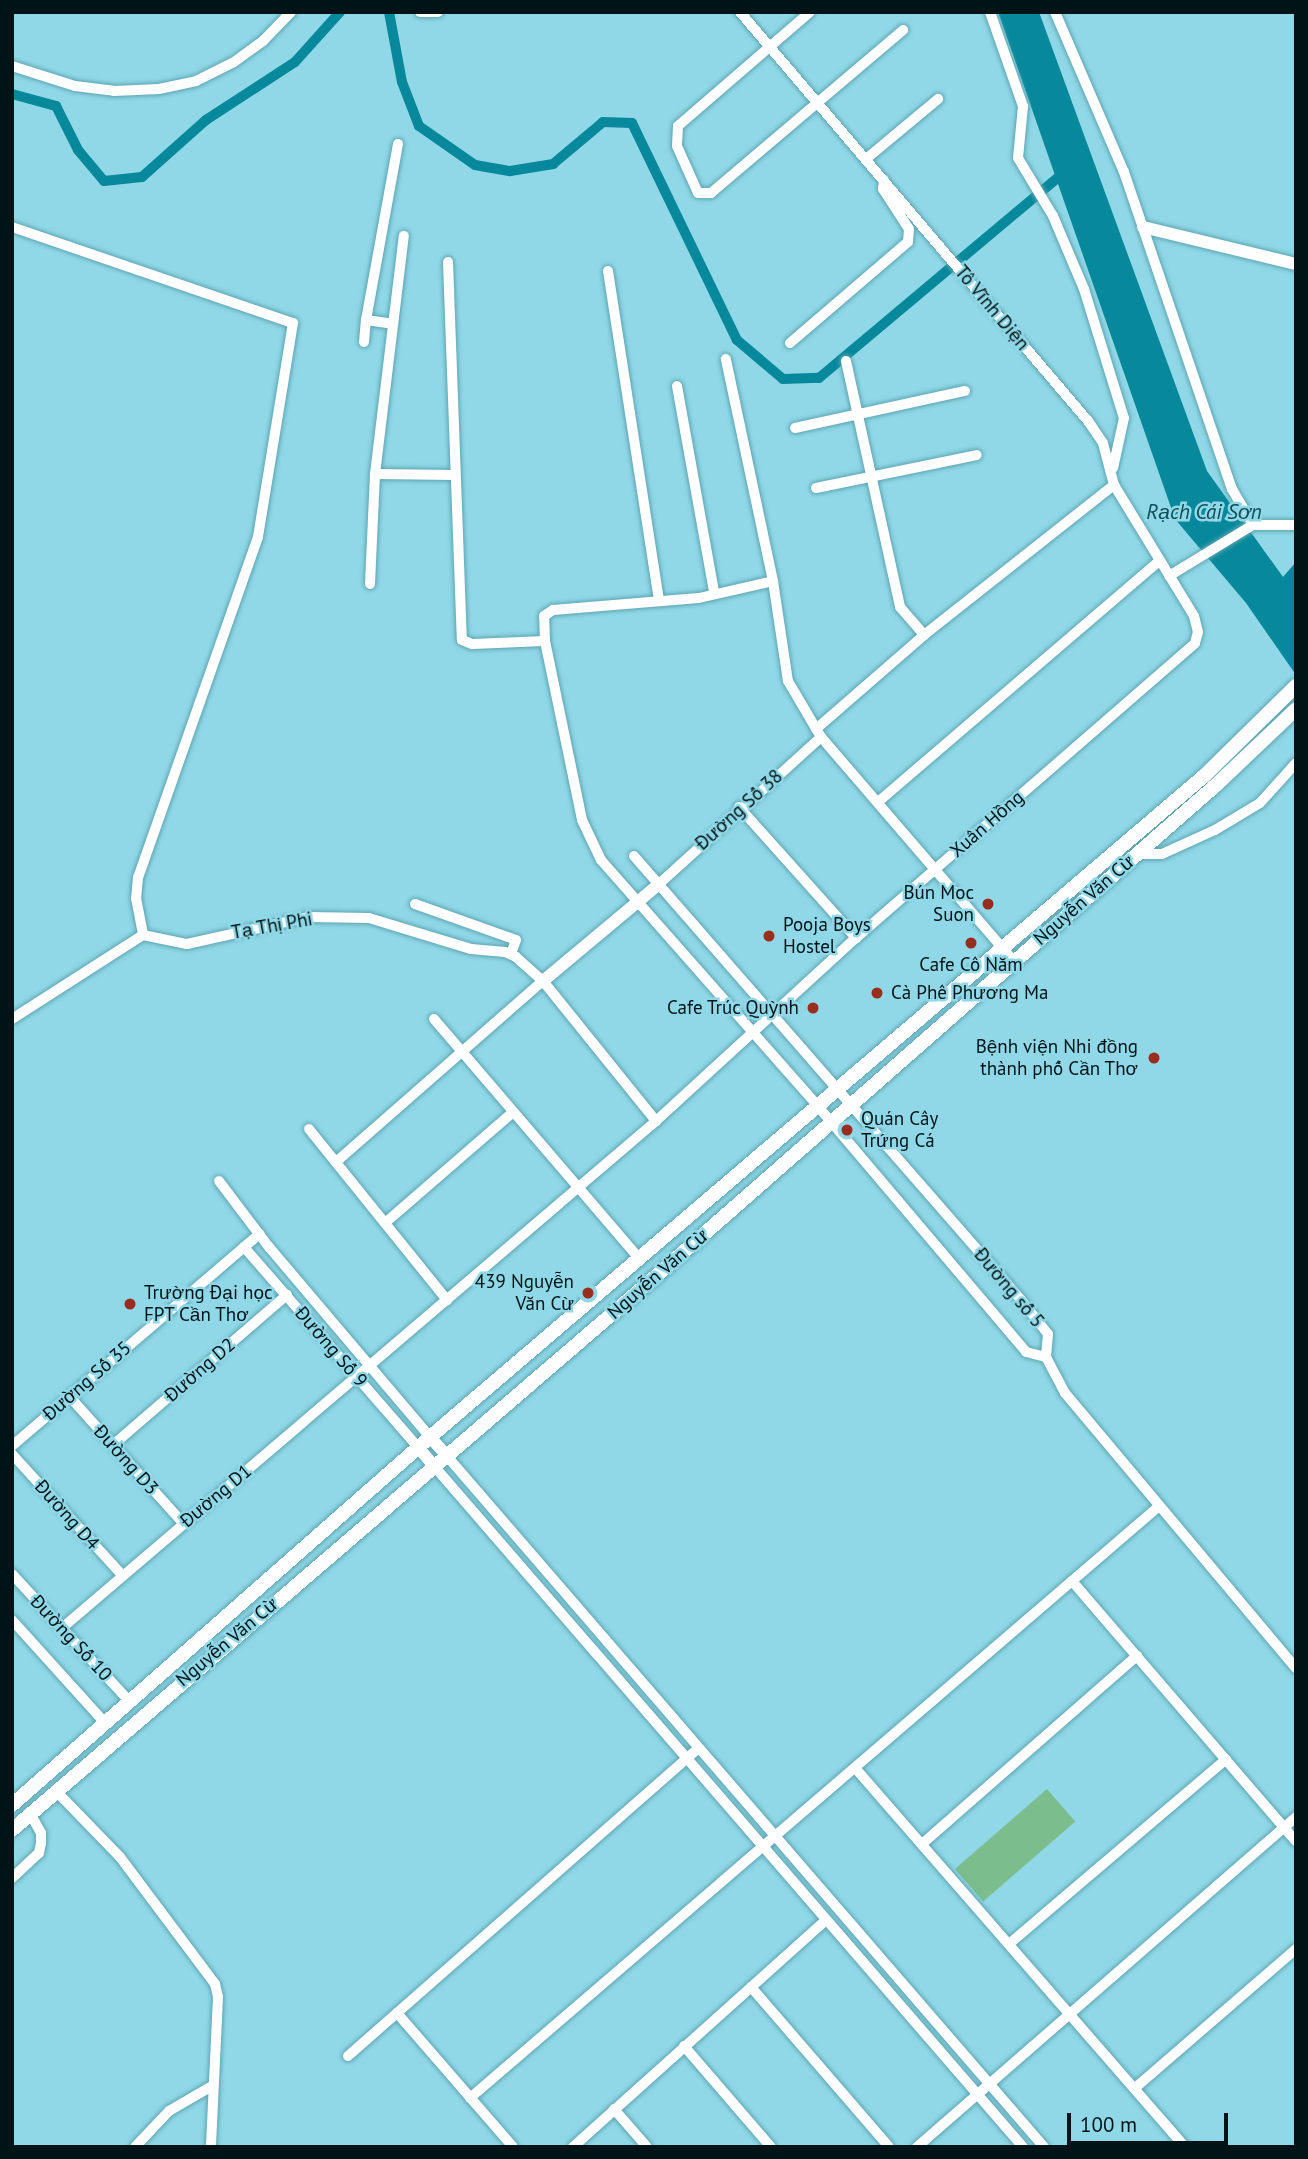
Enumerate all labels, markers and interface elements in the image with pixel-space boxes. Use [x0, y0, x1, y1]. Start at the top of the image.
street label: Tô Vĩnh Diện [950, 261, 1034, 355]
water label: Rạch Cái Sơn [1146, 499, 1262, 525]
street label: Đường Số 38 [691, 765, 787, 855]
street label: Xuân Hồng [945, 786, 1029, 862]
street label: Nguyễn Văn Cừ [1029, 850, 1139, 950]
place label: Bún Moc Suon [903, 882, 974, 926]
marker: Bún Moc Suon [980, 896, 996, 912]
street label: Tạ Thị Phi [229, 908, 315, 944]
place label: Pooja Boys Hostel [783, 914, 871, 958]
marker: Pooja Boys Hostel [761, 928, 777, 944]
marker: Cafe Cô Năm [963, 935, 979, 951]
place label: Cafe Cô Năm [919, 954, 1023, 976]
place label: Cà Phê Phương Ma [891, 982, 1048, 1004]
marker: Cà Phê Phương Ma [869, 985, 885, 1001]
place label: Cafe Trúc Quỳnh [666, 997, 799, 1019]
marker: Cafe Trúc Quỳnh [805, 1000, 821, 1016]
place label: Bệnh viện Nhi đồng thành phố Cần Thơ [975, 1036, 1138, 1080]
marker: Bệnh viện Nhi đồng thành phố Cần Thơ [1144, 1048, 1164, 1068]
place label: Quán Cây Trứng Cá [861, 1108, 938, 1152]
marker: Quán Cây Trứng Cá [839, 1122, 855, 1138]
street label: Nguyễn Văn Cừ [603, 1224, 713, 1324]
street label: Đường số 5 [969, 1244, 1049, 1332]
place label: 439 Nguyễn Văn Cừ [475, 1271, 574, 1315]
place label: Trường Đại học FPT Cần Thơ [144, 1282, 273, 1326]
marker: 439 Nguyễn Văn Cừ [580, 1285, 596, 1301]
marker: Trường Đại học FPT Cần Thơ [122, 1296, 138, 1312]
street label: Đường Số 9 [290, 1302, 372, 1392]
street label: Đường D2 [160, 1333, 240, 1407]
street label: Đường Số 35 [38, 1337, 136, 1425]
street label: Đường D3 [89, 1420, 163, 1500]
street label: Đường D1 [176, 1460, 256, 1532]
street label: Đường D4 [30, 1475, 104, 1555]
street label: Đường Số 10 [25, 1590, 117, 1686]
street label: Nguyễn Văn Cừ [171, 1593, 283, 1691]
scale bar [1070, 2100, 1231, 2144]
text: 100 m [1080, 2111, 1137, 2138]

